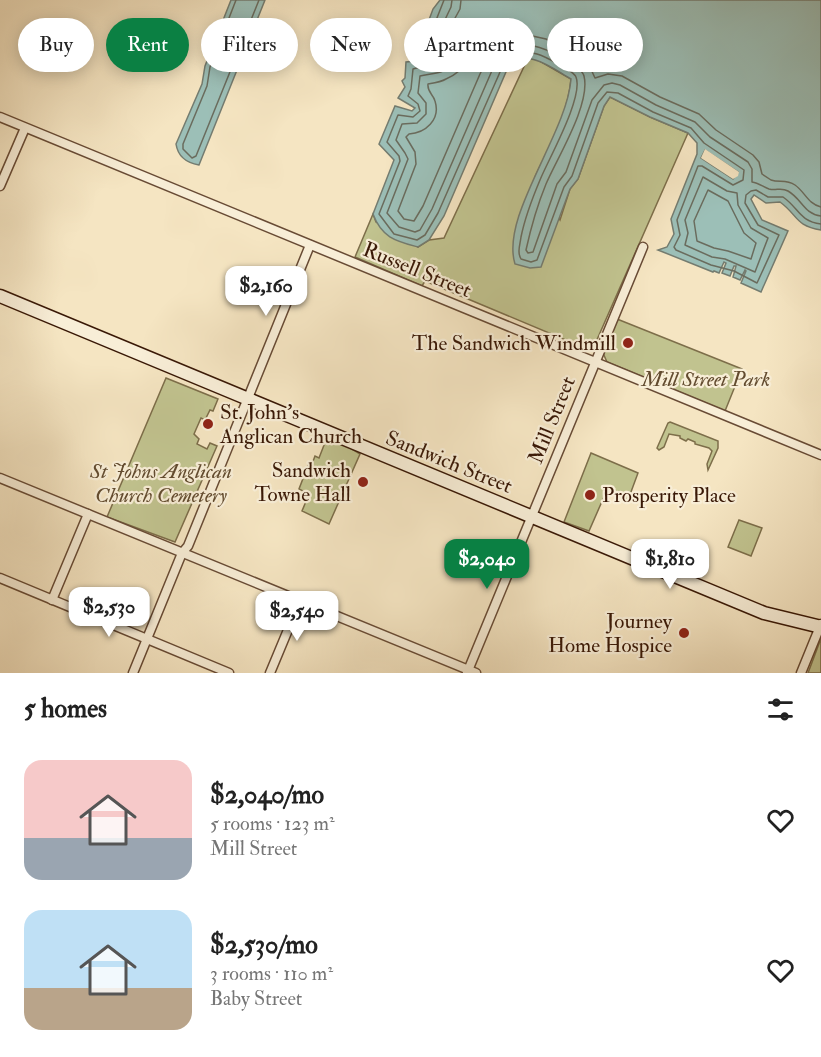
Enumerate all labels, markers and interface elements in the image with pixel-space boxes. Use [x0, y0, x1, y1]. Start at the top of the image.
chip: Buy [18, 18, 94, 72]
chip: Rent [106, 18, 189, 72]
chip: Filters [201, 18, 298, 72]
chip: New [310, 18, 392, 72]
chip: Apartment [404, 18, 535, 72]
chip: House [547, 18, 643, 72]
street label: Russell Street [359, 236, 475, 304]
pin: $2,160 [217, 266, 315, 317]
text: $2,160 [239, 273, 293, 298]
place label: The Sandwich Windmill [412, 330, 617, 357]
marker: The Sandwich Windmill [621, 336, 635, 350]
park label: Mill Street Park [640, 366, 770, 393]
street label: Mill Street [522, 372, 582, 468]
place label: St. John's Anglican Church [219, 399, 362, 450]
marker: St. John's Anglican Church [201, 417, 215, 431]
street label: Sandwich Street [382, 424, 516, 500]
place label: Sandwich Towne Hall [255, 457, 352, 508]
park label: St Johns Anglican Church Cemetery [89, 458, 232, 509]
marker: Sandwich Towne Hall [356, 475, 370, 489]
place label: Prosperity Place [602, 482, 736, 509]
marker: Prosperity Place [583, 488, 597, 502]
pin: $2,040 [438, 539, 536, 590]
pin: $1,810 [621, 539, 719, 590]
text: $2,040 [458, 546, 516, 571]
text: $1,810 [645, 546, 695, 571]
pin: $2,530 [60, 587, 158, 638]
pin: $2,540 [248, 591, 346, 642]
text: $2,530 [83, 594, 135, 619]
text: $2,540 [269, 598, 325, 623]
place label: Journey Home Hospice [548, 608, 673, 659]
marker: Journey Home Hospice [677, 626, 691, 640]
text: 5 homes [24, 693, 107, 725]
icon: filters [764, 693, 797, 726]
text: $2,040/mo [210, 779, 324, 811]
icon: home [72, 784, 144, 856]
icon: heart [764, 804, 797, 837]
text: 5 rooms · 123 m² [210, 811, 335, 836]
text: Mill Street [210, 836, 297, 861]
text: $2,530/mo [210, 929, 318, 961]
icon: home [72, 934, 144, 1006]
icon: heart [764, 954, 797, 987]
text: 3 rooms · 110 m² [210, 961, 333, 986]
text: Baby Street [210, 986, 302, 1011]

